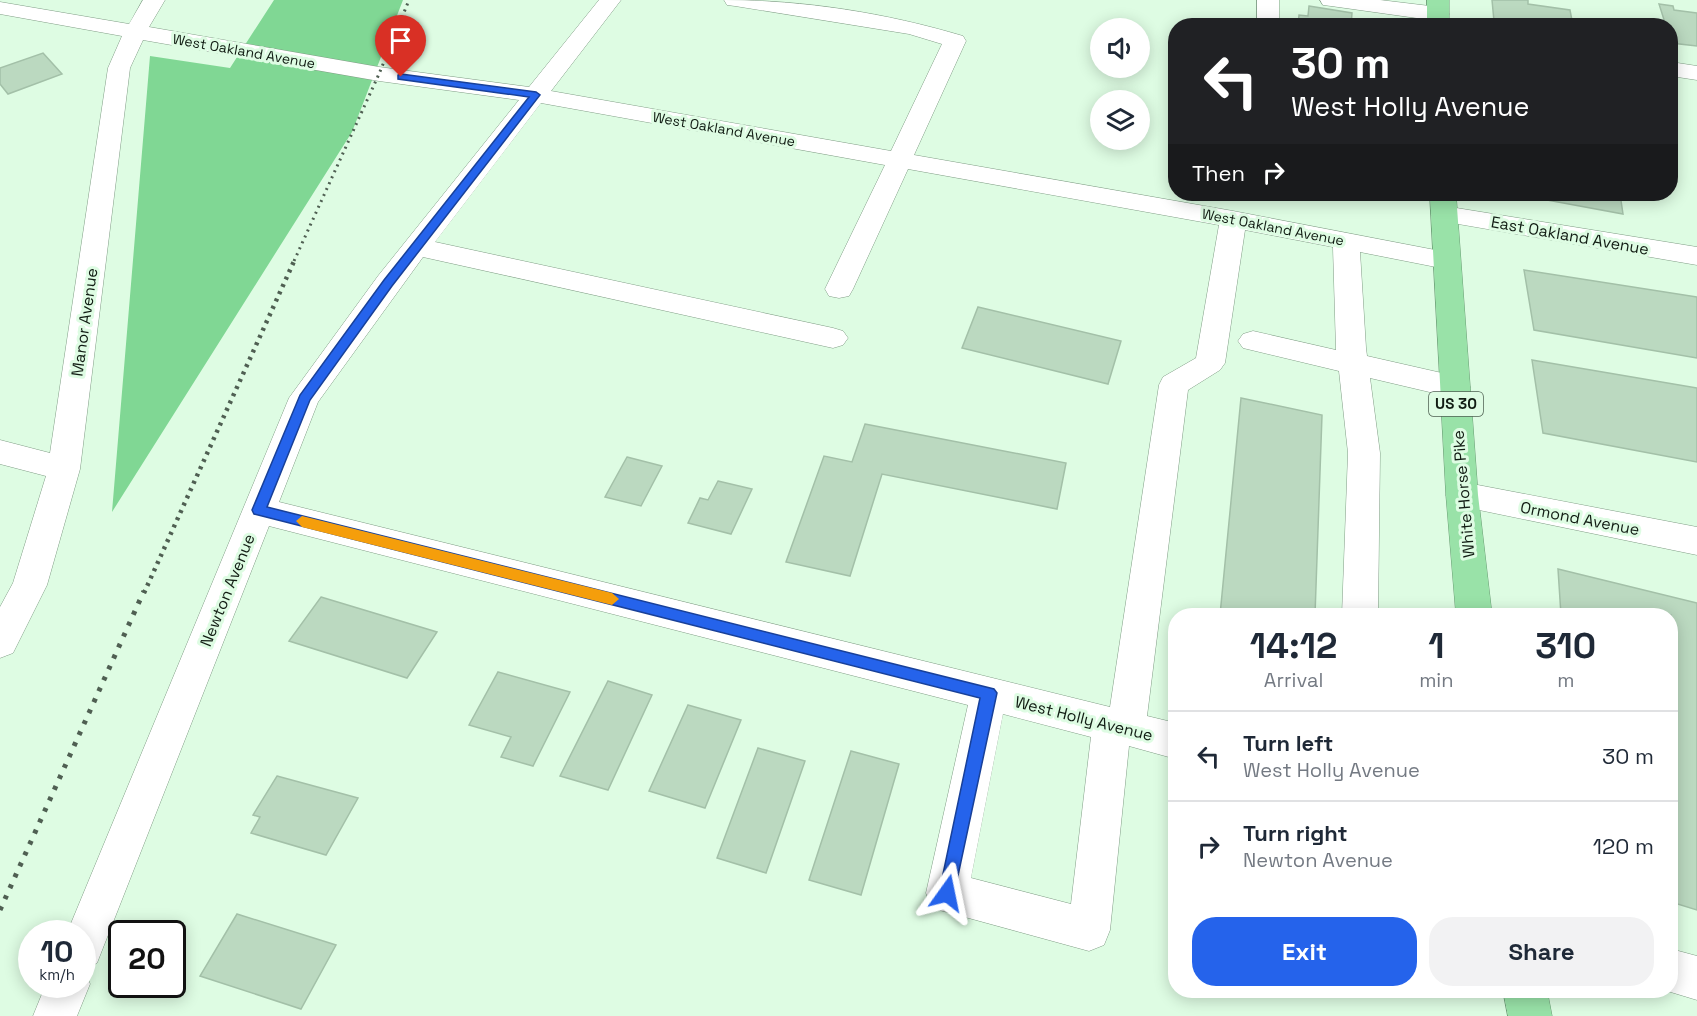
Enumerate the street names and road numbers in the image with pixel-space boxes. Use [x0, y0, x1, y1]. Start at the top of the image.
street label: West Oakland Avenue [171, 30, 317, 72]
street label: West Oakland Avenue [651, 108, 797, 150]
street label: West Oakland Avenue [1200, 204, 1346, 250]
street label: East Oakland Avenue [1489, 211, 1651, 260]
street label: Manor Avenue [66, 267, 102, 378]
road number: US 30 [1429, 392, 1483, 416]
street label: White Horse Pike [1447, 429, 1480, 559]
street label: Ormond Avenue [1519, 497, 1641, 540]
street label: Newton Avenue [195, 531, 260, 650]
street label: West Holly Avenue [1013, 691, 1155, 746]

